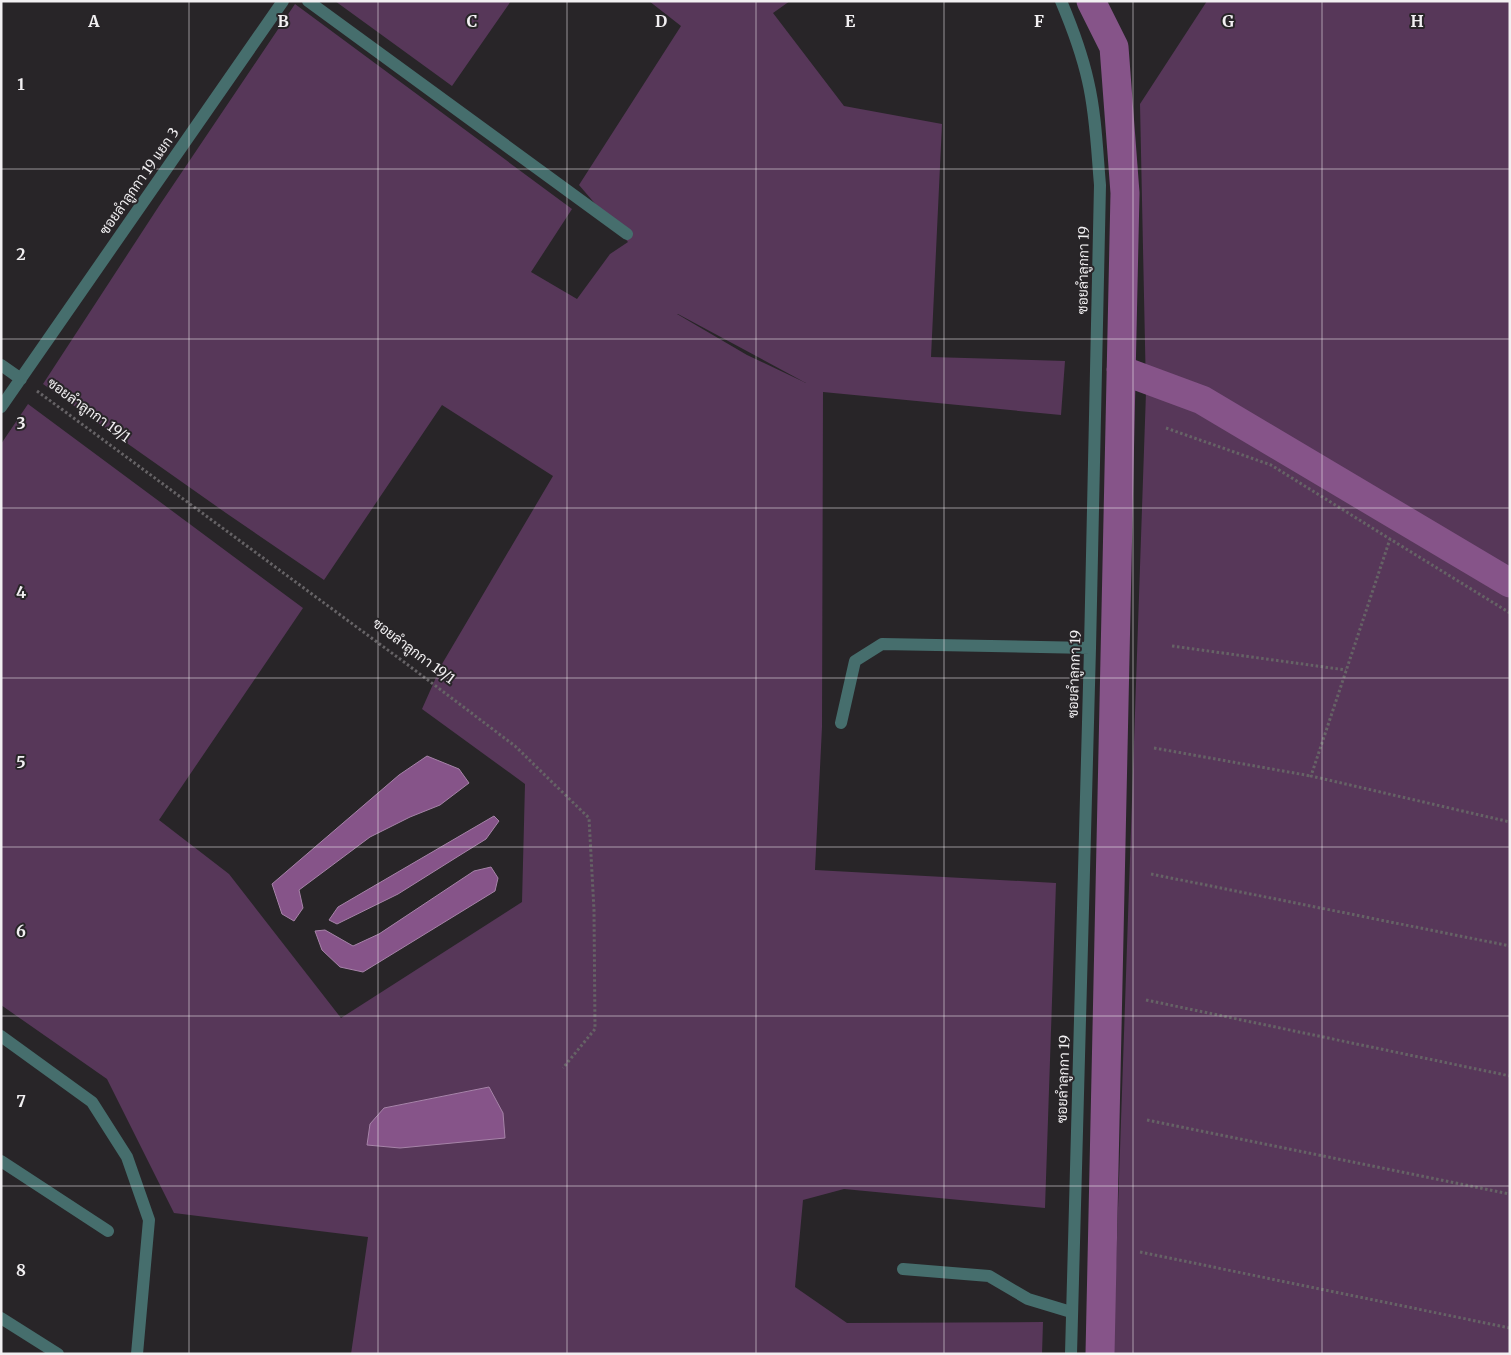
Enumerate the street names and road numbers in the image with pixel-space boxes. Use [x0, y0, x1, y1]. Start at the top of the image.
street label: ซอยลำลูกกา 19 แยก 3 [95, 124, 184, 239]
street label: ซอยลำลูกกา 19 [1073, 226, 1094, 314]
street label: ซอยลำลูกกา 19/1 [43, 374, 134, 447]
street label: ซอยลำลูกกา 19/1 [369, 614, 459, 689]
street label: ซอยลำลูกกา 19 [1063, 630, 1086, 718]
street label: ซอยลำลูกกา 19 [1052, 1035, 1075, 1123]

